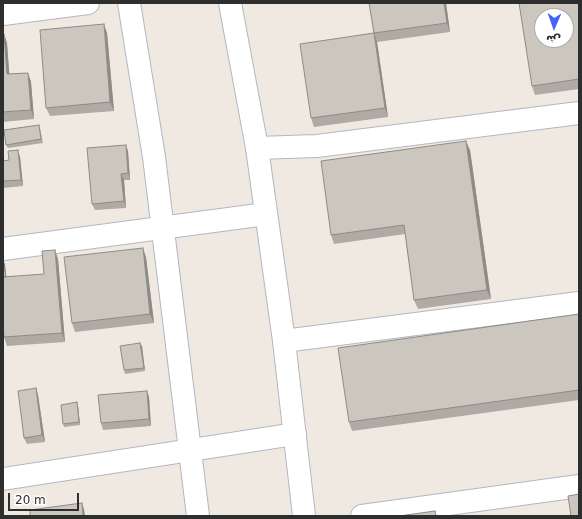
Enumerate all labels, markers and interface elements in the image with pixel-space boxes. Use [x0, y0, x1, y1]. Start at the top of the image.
north arrow [534, 8, 574, 48]
text: ش [546, 33, 561, 46]
scale bar [10, 485, 81, 511]
text: 20 m [15, 493, 46, 507]

